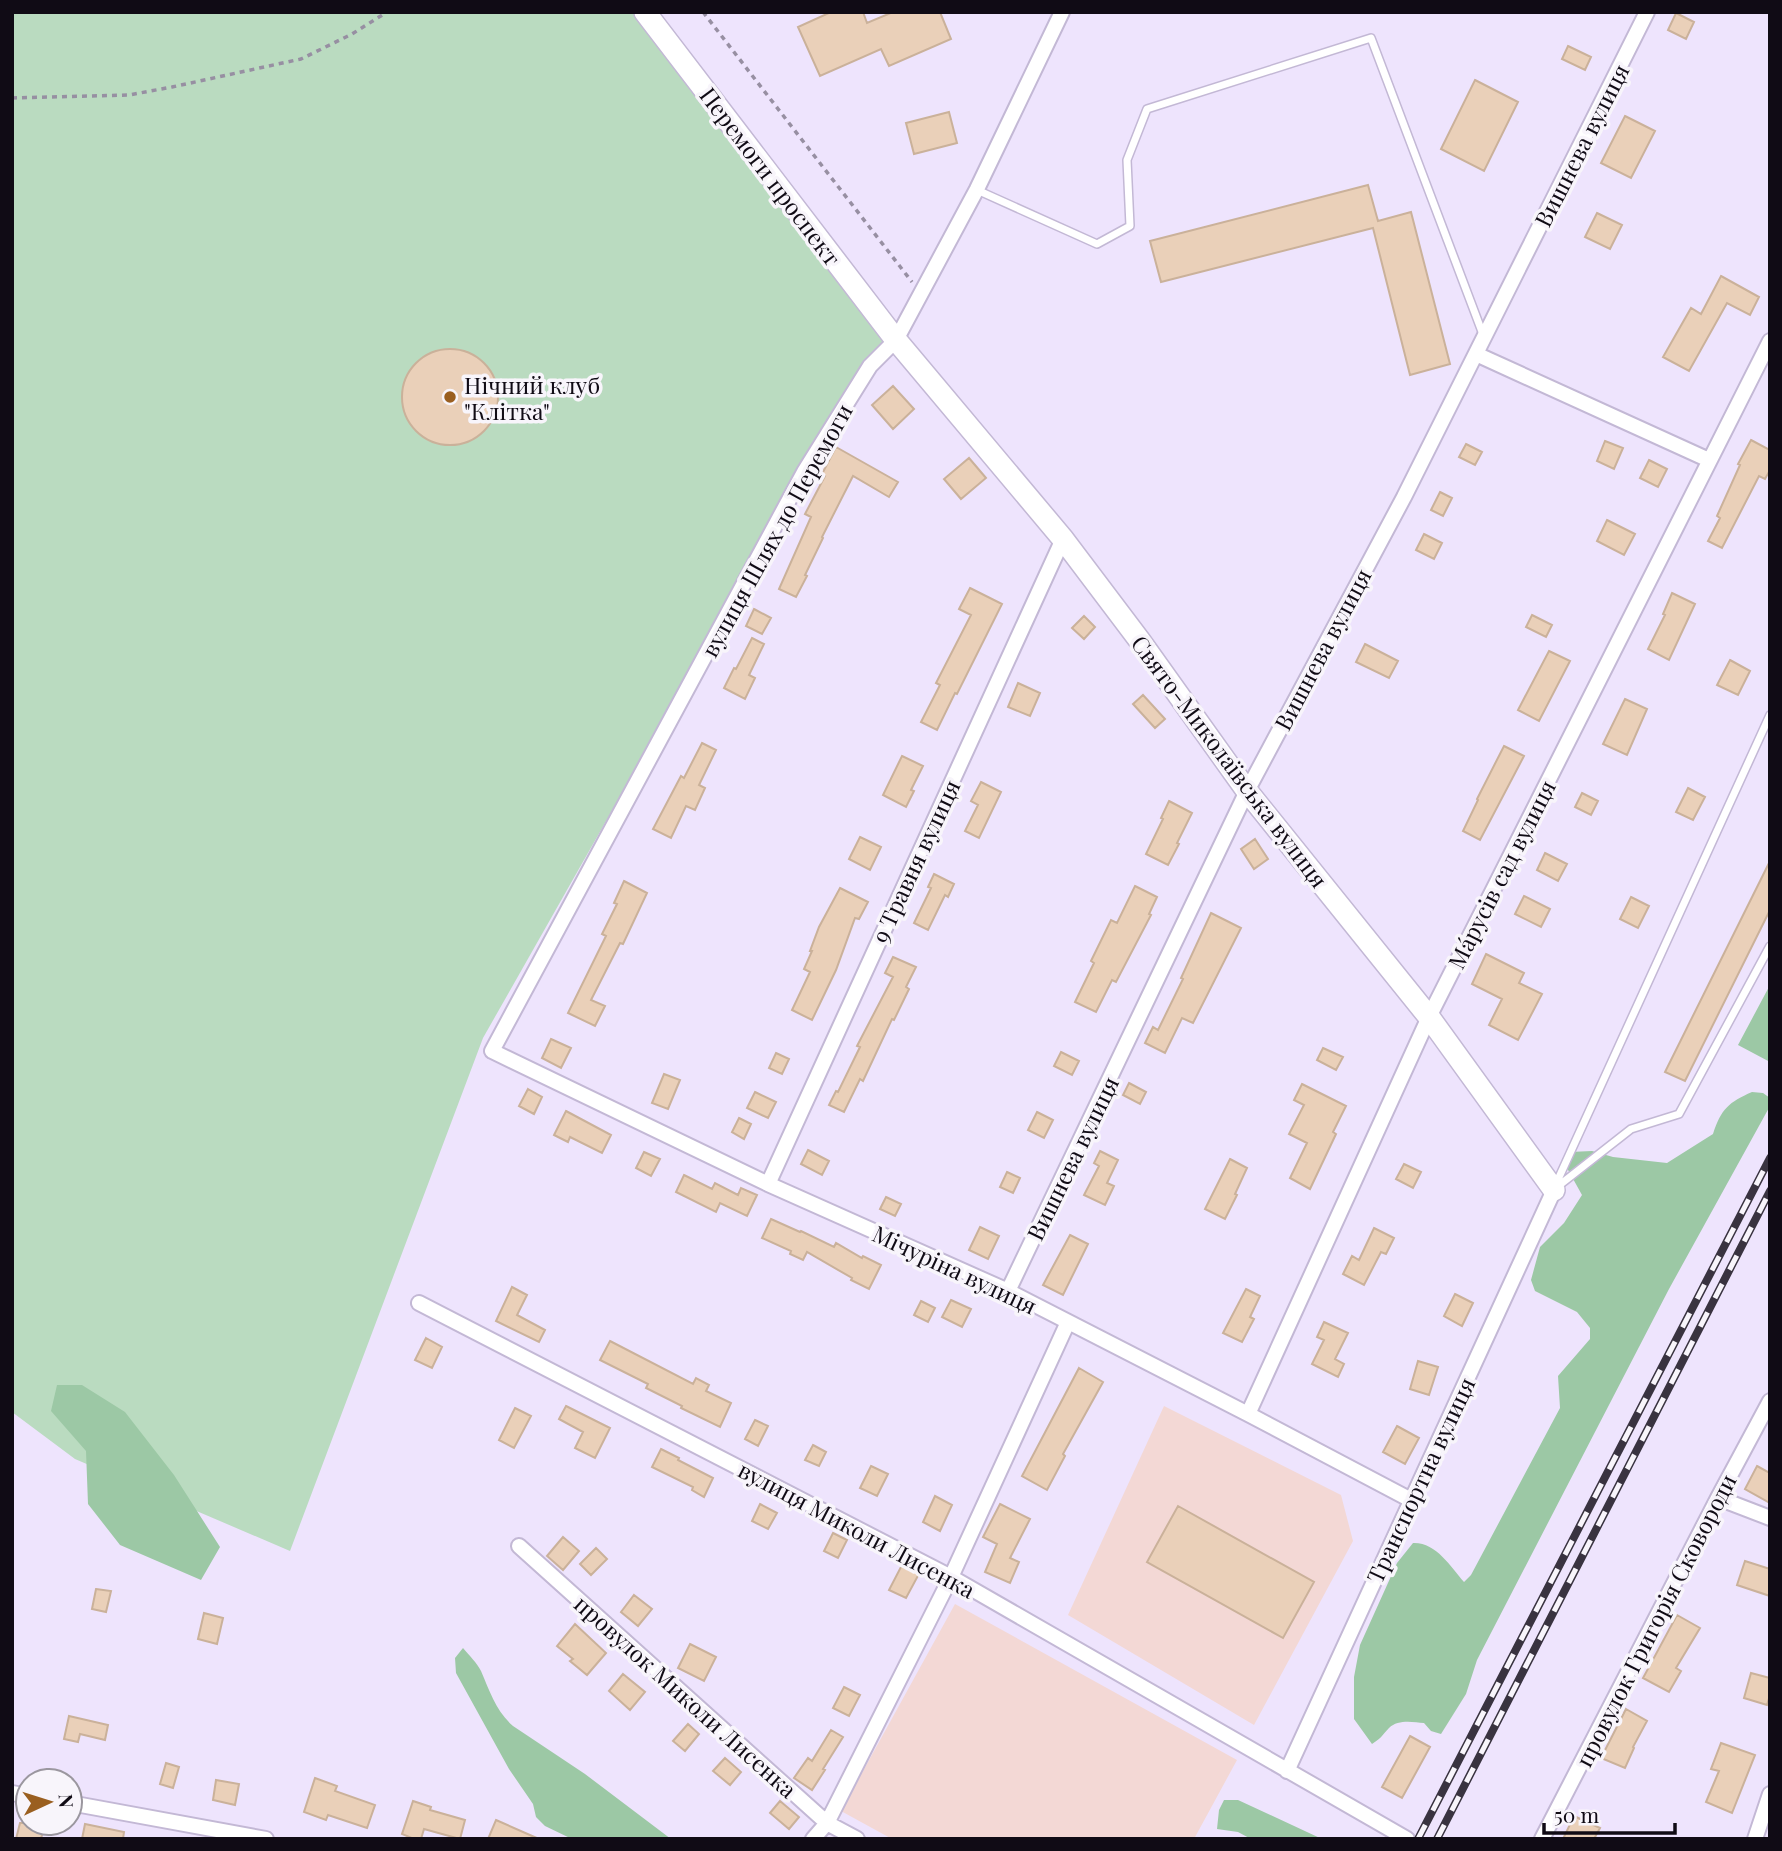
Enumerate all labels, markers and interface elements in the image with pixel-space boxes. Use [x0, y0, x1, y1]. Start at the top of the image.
street label: Вишнева вулиця [1527, 58, 1635, 232]
street label: Перемоги проспект [694, 80, 848, 272]
place label: Нічний клуб "Клітка" [464, 369, 600, 426]
marker: Нічний клуб "Клітка" [442, 389, 458, 405]
street label: вулиця Шлях до Перемоги [693, 398, 859, 662]
street label: Вишнева вулиця [1266, 563, 1378, 735]
street label: Свято-Миколаївська вулиця [1125, 629, 1335, 893]
street label: 9 Травня вулиця [864, 774, 966, 948]
street label: Мáрусів сад вулиця [1440, 774, 1562, 974]
street label: Вишнева вулиця [1019, 1071, 1125, 1245]
street label: Мічуріна вулиця [868, 1217, 1042, 1321]
street label: Транспортна вулиця [1359, 1372, 1481, 1588]
street label: вулиця Миколи Лисенка [733, 1453, 981, 1605]
street label: провулок Григорія Сковороди [1567, 1468, 1743, 1772]
street label: провулок Миколи Лисенка [568, 1588, 804, 1805]
north arrow [14, 1767, 84, 1837]
scale bar [1544, 1792, 1675, 1836]
text: N [54, 1793, 80, 1809]
text: 50 m [1554, 1800, 1600, 1828]

